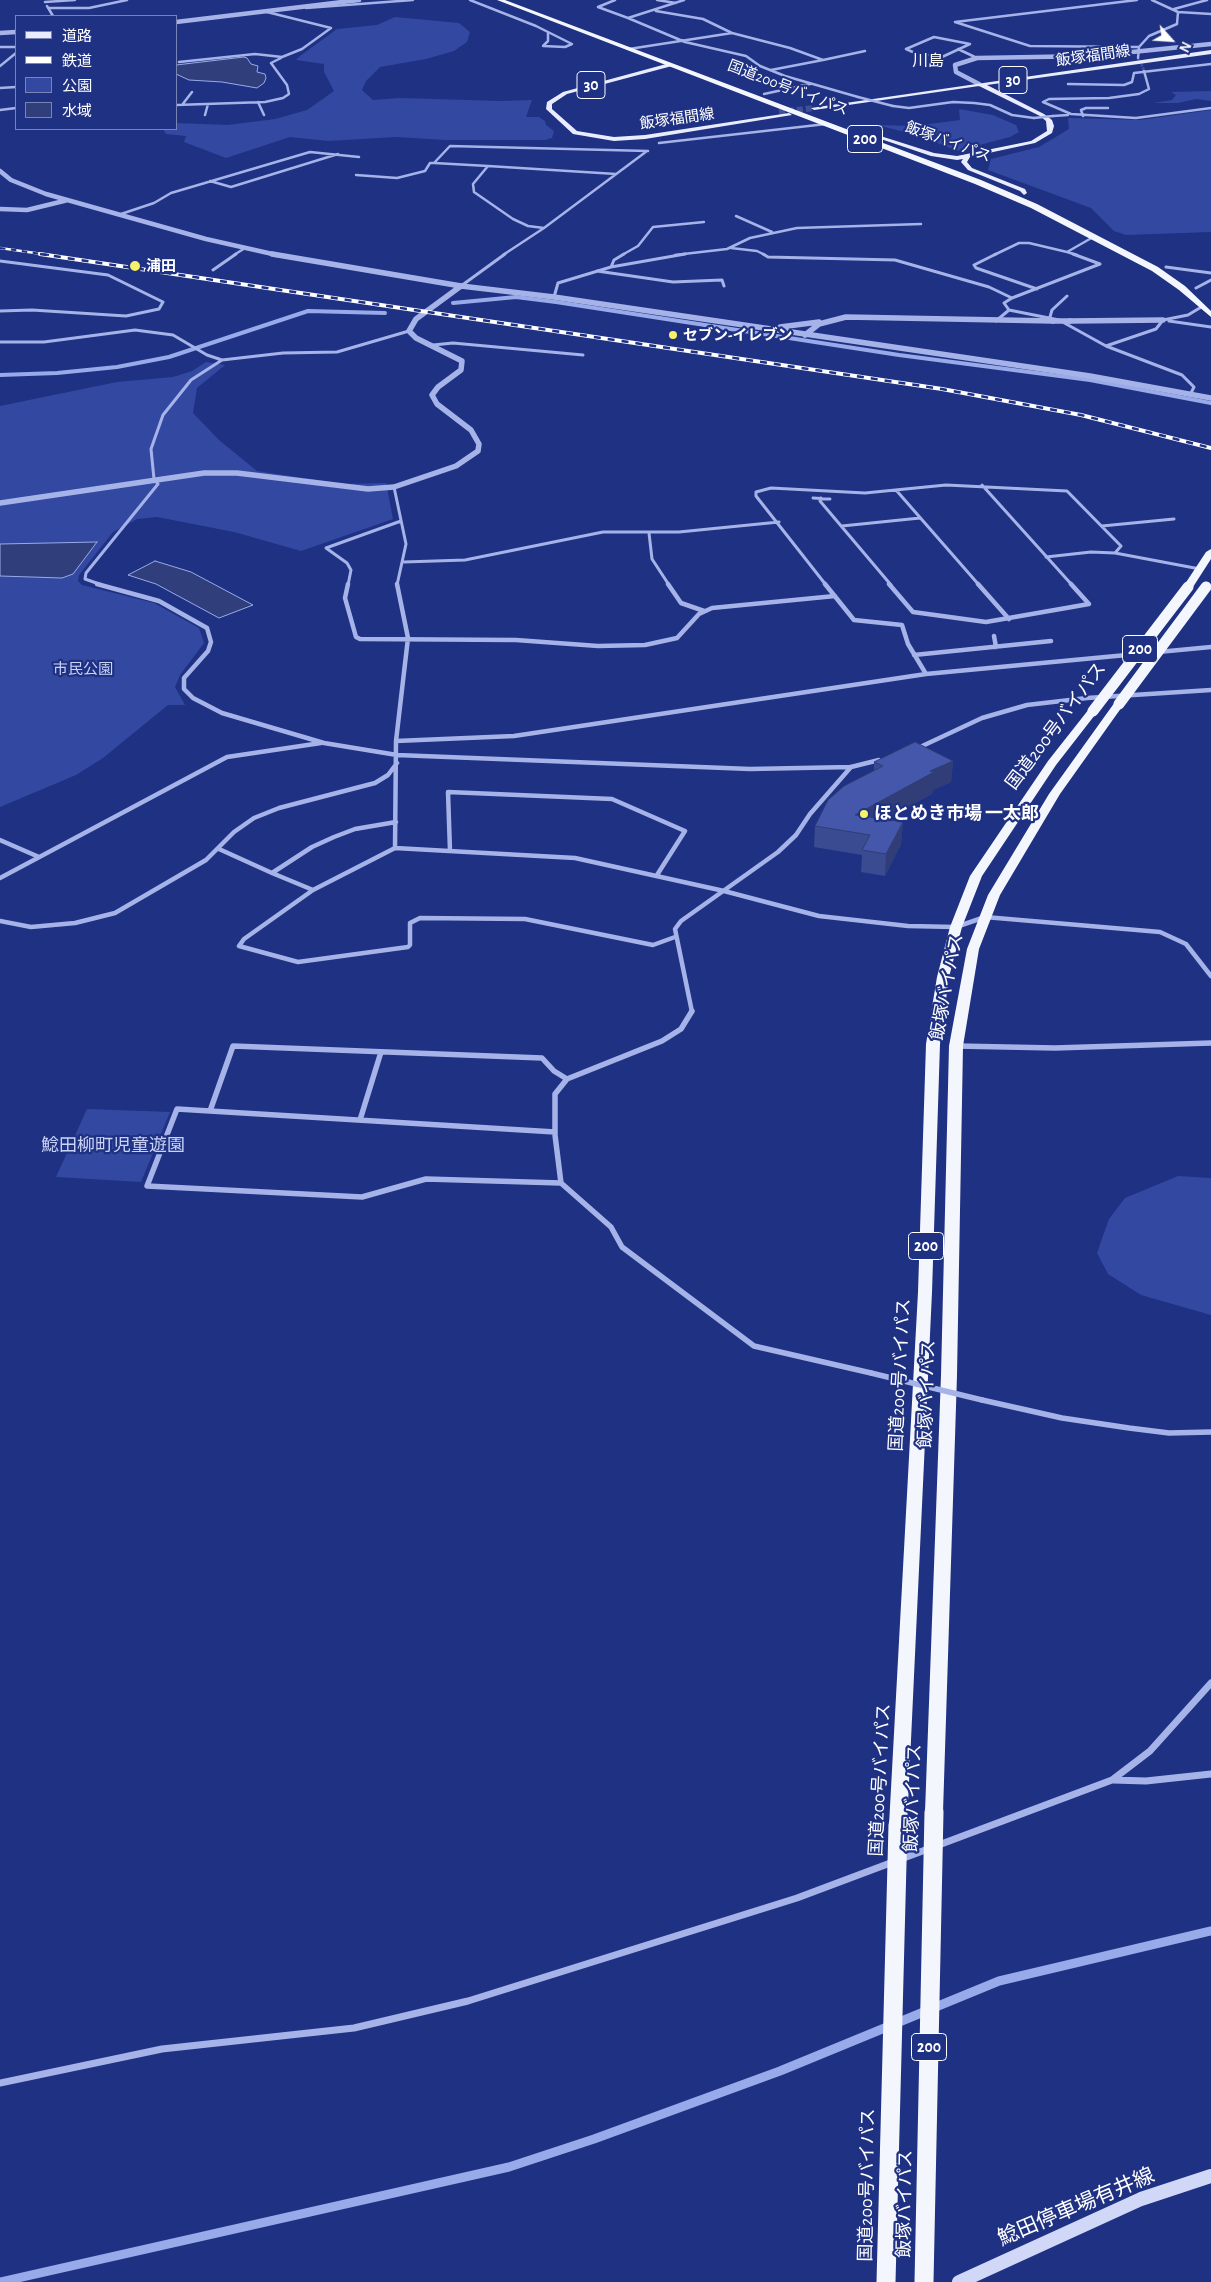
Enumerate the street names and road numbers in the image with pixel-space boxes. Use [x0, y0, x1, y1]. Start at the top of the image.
street label: 飯塚福間線 [1055, 42, 1131, 70]
street label: 国道200号バイパス [725, 57, 851, 119]
road number: 30 [999, 66, 1027, 94]
road number: 30 [577, 72, 605, 98]
street label: 飯塚福間線 [639, 105, 715, 133]
street label: 飯塚バイパス [903, 118, 993, 166]
road number: 200 [848, 126, 882, 152]
road number: 200 [1122, 636, 1158, 662]
street label: 国道200号バイパス [1001, 658, 1111, 794]
street label: 飯塚バイパス [926, 932, 968, 1042]
road number: 200 [908, 1232, 944, 1260]
street label: 国道200号バイパス [885, 1298, 915, 1452]
street label: 飯塚バイパス [914, 1340, 940, 1448]
street label: 国道200号バイパス [865, 1703, 895, 1857]
street label: 飯塚バイパス [900, 1744, 926, 1852]
road number: 200 [912, 2034, 946, 2060]
street label: 国道200号バイパス [855, 2108, 879, 2262]
street label: 飯塚バイパス [893, 2150, 917, 2258]
street label: 鯰田停車場有井線 [994, 2163, 1158, 2251]

